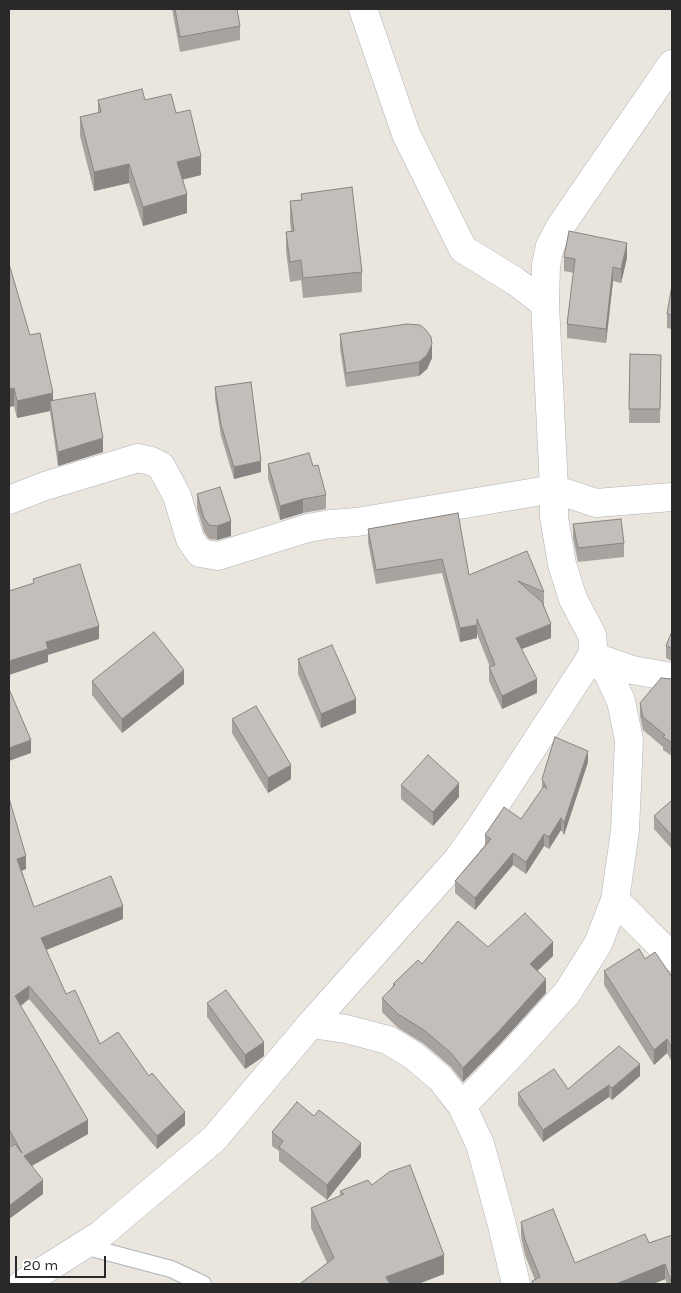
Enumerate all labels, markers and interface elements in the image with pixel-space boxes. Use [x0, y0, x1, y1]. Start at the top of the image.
scale bar [18, 1246, 109, 1278]
text: 20 m [23, 1256, 58, 1274]

